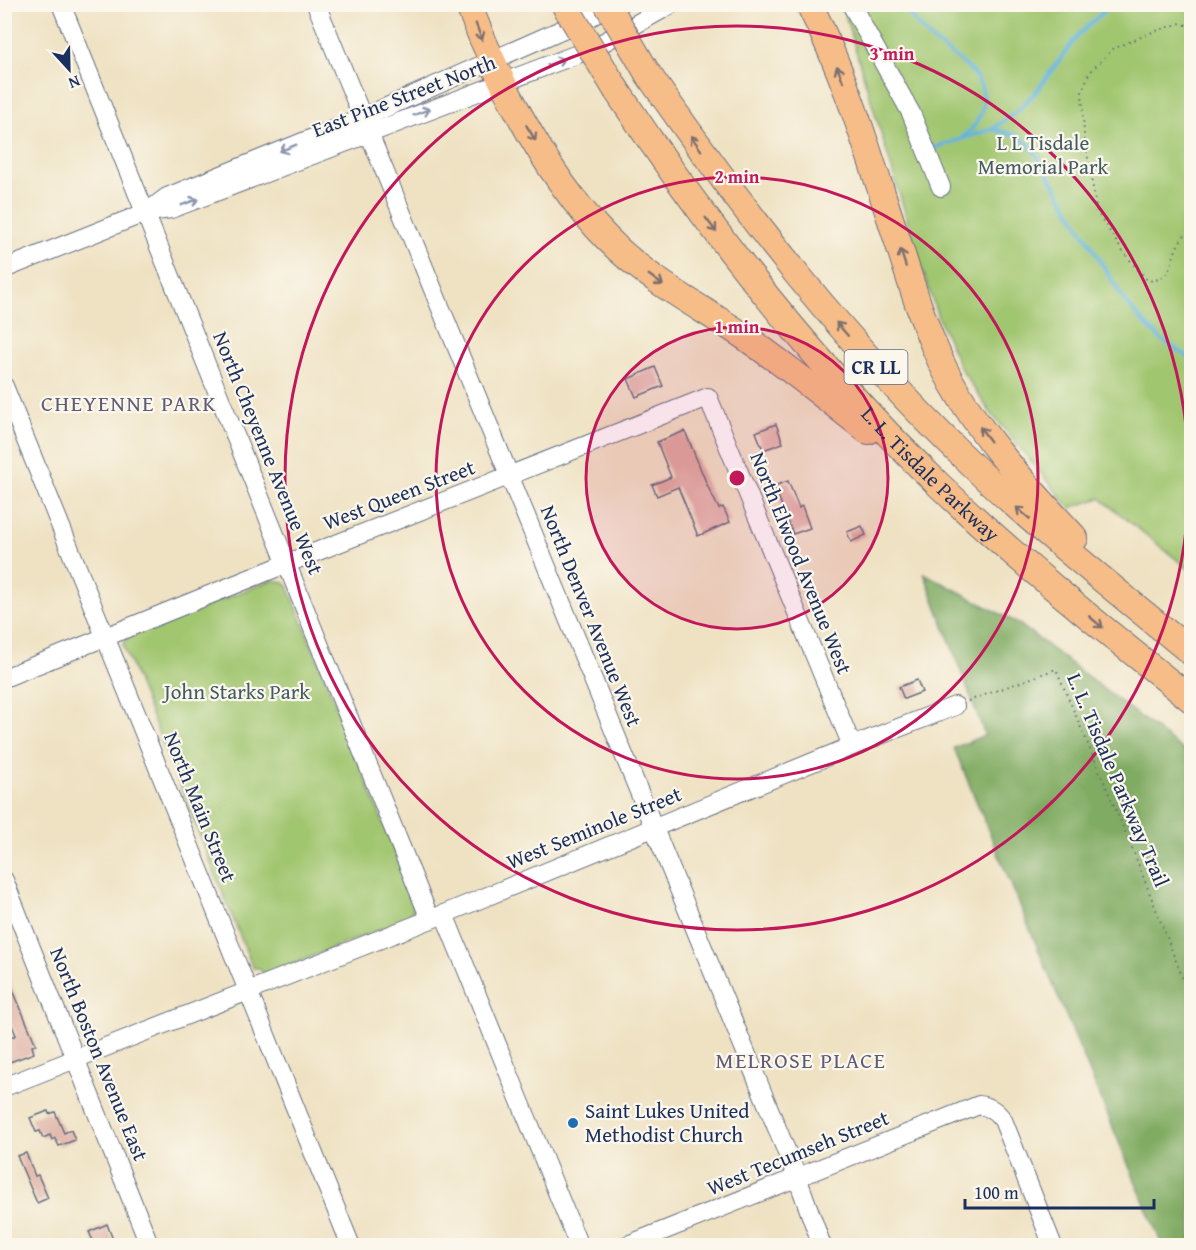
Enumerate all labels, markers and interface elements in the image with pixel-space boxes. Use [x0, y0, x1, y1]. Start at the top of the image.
one-way arrow [474, 23, 485, 41]
north arrow [39, 39, 99, 99]
text: 3 min [870, 40, 915, 67]
street label: East Pine Street North [308, 46, 500, 145]
one-way arrow [546, 55, 565, 66]
one-way arrow [834, 65, 845, 83]
text: N [65, 70, 84, 96]
one-way arrow [412, 105, 431, 116]
one-way arrow [525, 124, 537, 141]
park label: L L Tisdale Memorial Park [978, 127, 1109, 182]
one-way arrow [690, 135, 702, 152]
one-way arrow [279, 143, 298, 154]
text: 2 min [715, 163, 760, 190]
one-way arrow [181, 196, 199, 207]
one-way arrow [704, 217, 717, 233]
one-way arrow [896, 249, 907, 268]
one-way arrow [648, 274, 664, 286]
text: 1 min [715, 313, 760, 340]
one-way arrow [835, 322, 849, 337]
street label: North Cheyenne Avenue West [205, 327, 332, 580]
road number: CR LL [844, 350, 908, 384]
district label: CHEYENNE PARK [41, 387, 217, 419]
street label: L. L. Tisdale Parkway [854, 399, 1007, 549]
one-way arrow [979, 426, 991, 442]
street label: North Elwood Avenue West [743, 447, 860, 679]
street label: West Queen Street [318, 451, 480, 538]
centre of rings [727, 468, 747, 488]
street label: North Denver Avenue West [533, 500, 650, 732]
one-way arrow [1016, 506, 1031, 520]
one-way arrow [1088, 616, 1104, 629]
street label: L. L. Tisdale Parkway Trail [1059, 668, 1178, 892]
park label: John Starks Park [161, 676, 310, 707]
street label: North Main Street [156, 727, 245, 887]
street label: West Seminole Street [502, 778, 687, 877]
street label: North Boston Avenue East [42, 942, 157, 1166]
district label: MELROSE PLACE [716, 1044, 886, 1076]
place label: Saint Lukes United Methodist Church [585, 1095, 750, 1150]
street label: West Tecumseh Street [702, 1102, 894, 1203]
marker: Saint Lukes United Methodist Church [566, 1116, 580, 1130]
scale bar [965, 1172, 1154, 1210]
text: 100 m [974, 1179, 1019, 1206]

